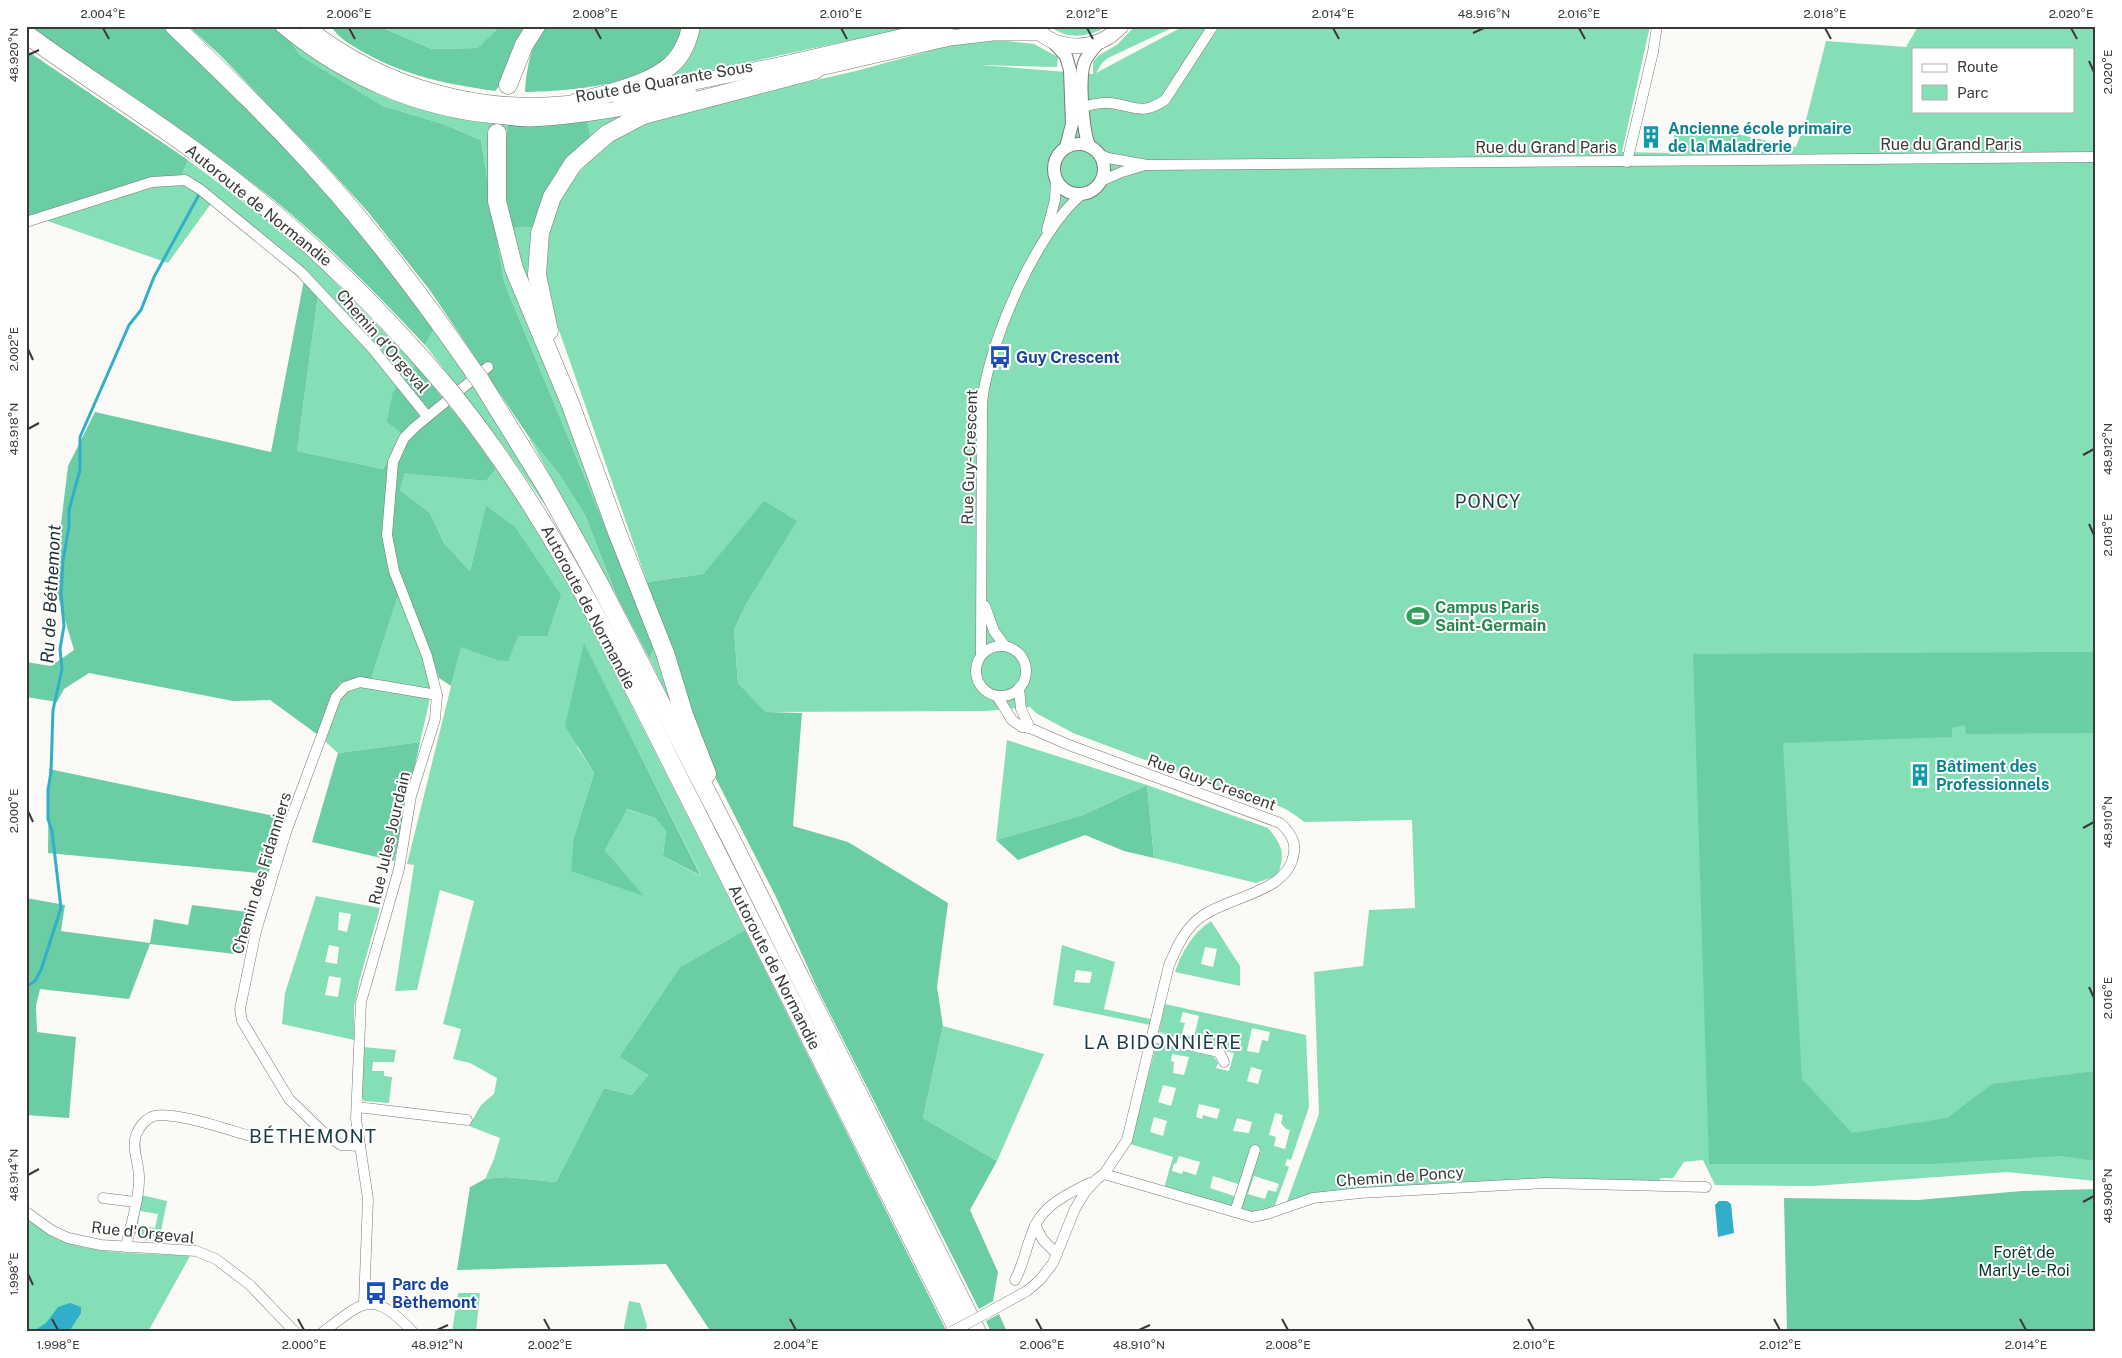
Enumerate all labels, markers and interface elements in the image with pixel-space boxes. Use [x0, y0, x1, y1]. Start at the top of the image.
text: 2.004°E [81, 7, 126, 21]
text: 2.006°E [327, 7, 371, 21]
text: 2.008°E [572, 7, 618, 21]
text: 2.010°E [820, 7, 862, 21]
text: 2.012°E [1066, 7, 1108, 21]
text: 2.014°E [1312, 7, 1354, 21]
text: 48.916°N [1458, 7, 1510, 21]
text: 2.016°E [1558, 7, 1600, 21]
text: 2.018°E [1804, 7, 1846, 21]
text: 2.020°E [2049, 7, 2093, 21]
text: 48.920°N [7, 28, 21, 82]
legend [1912, 48, 2074, 112]
text: 2.020°E [2101, 50, 2115, 94]
street label: Route de Quarante Sous [574, 57, 754, 106]
text: Route [1957, 58, 1998, 75]
text: Parc [1957, 84, 1989, 101]
place label: Ancienne école primaire de la Maladrerie [1668, 119, 1852, 156]
building icon: Ancienne école primaire de la Maladrerie [1638, 124, 1664, 150]
street label: Rue du Grand Paris [1880, 135, 2022, 154]
street label: Rue du Grand Paris [1475, 138, 1617, 157]
street label: Autoroute de Normandie [182, 140, 336, 270]
street label: Chemin d'Orgeval [332, 286, 433, 397]
text: 2.002°E [7, 327, 21, 371]
bus stop icon: Guy Crescent [987, 344, 1013, 370]
place label: Guy Crescent [1016, 348, 1120, 367]
street label: Rue Guy-Crescent [958, 389, 981, 525]
text: 48.918°N [7, 403, 21, 455]
text: 48.912°N [2101, 423, 2115, 475]
district label: PONCY [1455, 491, 1521, 512]
text: 2.018°E [2101, 514, 2115, 556]
street label: Autoroute de Normandie [537, 522, 640, 692]
water label: Ru de Béthemont [36, 524, 65, 664]
place label: Campus Paris Saint-Germain [1435, 598, 1546, 635]
sports icon: Campus Paris Saint-Germain [1405, 603, 1431, 629]
street label: Rue Guy-Crescent [1145, 750, 1279, 815]
place label: Bâtiment des Professionnels [1936, 757, 2050, 794]
building icon: Bâtiment des Professionnels [1907, 762, 1933, 788]
street label: Rue Jules Jourdain [365, 770, 414, 907]
text: 2.000°E [7, 789, 21, 833]
street label: Chemin des Fidanniers [228, 790, 295, 956]
text: 48.910°N [2101, 796, 2115, 848]
street label: Autoroute de Normandie [725, 881, 825, 1053]
text: 2.016°E [2101, 977, 2115, 1019]
district label: LA BIDONNIÈRE [1084, 1031, 1242, 1053]
district label: BÉTHEMONT [249, 1125, 377, 1147]
text: 48.914°N [7, 1149, 21, 1201]
street label: Chemin de Poncy [1336, 1163, 1465, 1190]
text: 48.908°N [2101, 1168, 2115, 1224]
street label: Rue d'Orgeval [90, 1218, 196, 1247]
park label: Forêt de Marly-le-Roi [1978, 1243, 2070, 1280]
text: 1.998°E [7, 1252, 21, 1296]
place label: Parc de Bèthemont [392, 1275, 477, 1312]
bus stop icon: Parc de Bèthemont [363, 1280, 389, 1306]
text: 1.998°E [36, 1338, 80, 1352]
text: 2.000°E [282, 1338, 326, 1352]
text: 48.912°N [411, 1338, 463, 1352]
text: 2.002°E [528, 1338, 572, 1352]
text: 2.004°E [774, 1338, 819, 1352]
text: 2.006°E [1020, 1338, 1064, 1352]
text: 48.910°N [1113, 1338, 1165, 1352]
text: 2.008°E [1265, 1338, 1311, 1352]
text: 2.010°E [1513, 1338, 1555, 1352]
text: 2.012°E [1759, 1338, 1801, 1352]
text: 2.014°E [2005, 1338, 2047, 1352]

